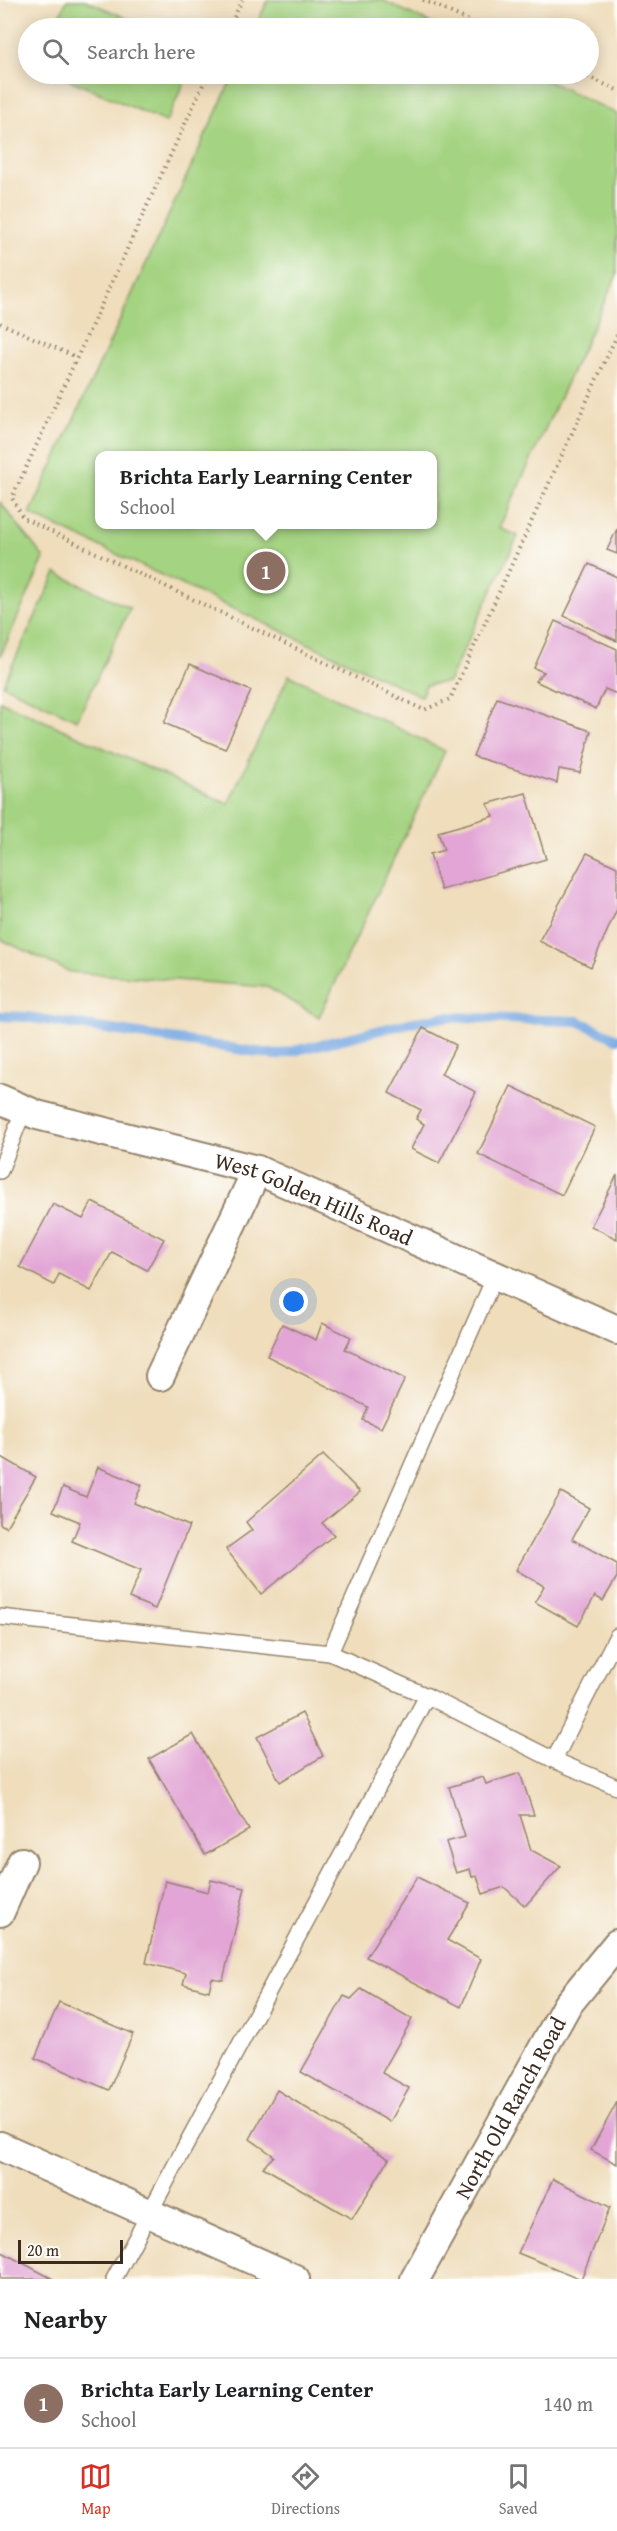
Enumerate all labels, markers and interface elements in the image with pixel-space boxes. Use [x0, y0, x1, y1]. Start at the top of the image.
search box [18, 18, 599, 84]
icon: search [39, 35, 72, 68]
text: Search here [87, 35, 196, 67]
popup [95, 451, 437, 529]
text: Brichta Early Learning Center [120, 460, 412, 492]
text: School [120, 492, 175, 521]
pin: 1 [246, 548, 286, 594]
street label: West Golden Hills Road [211, 1144, 418, 1253]
your location [279, 1287, 308, 1316]
street label: North Old Ranch Road [447, 2010, 574, 2205]
scale bar [18, 2237, 123, 2264]
text: 20 m [27, 2238, 59, 2262]
text: Nearby [24, 2299, 107, 2338]
text: Brichta Early Learning Center [81, 2373, 373, 2405]
text: 1 [38, 2389, 49, 2418]
text: 140 m [543, 2389, 593, 2418]
text: School [81, 2405, 137, 2434]
tab: Map [79, 2460, 112, 2520]
tab: Directions [271, 2460, 340, 2520]
tab: Saved [499, 2460, 538, 2520]

